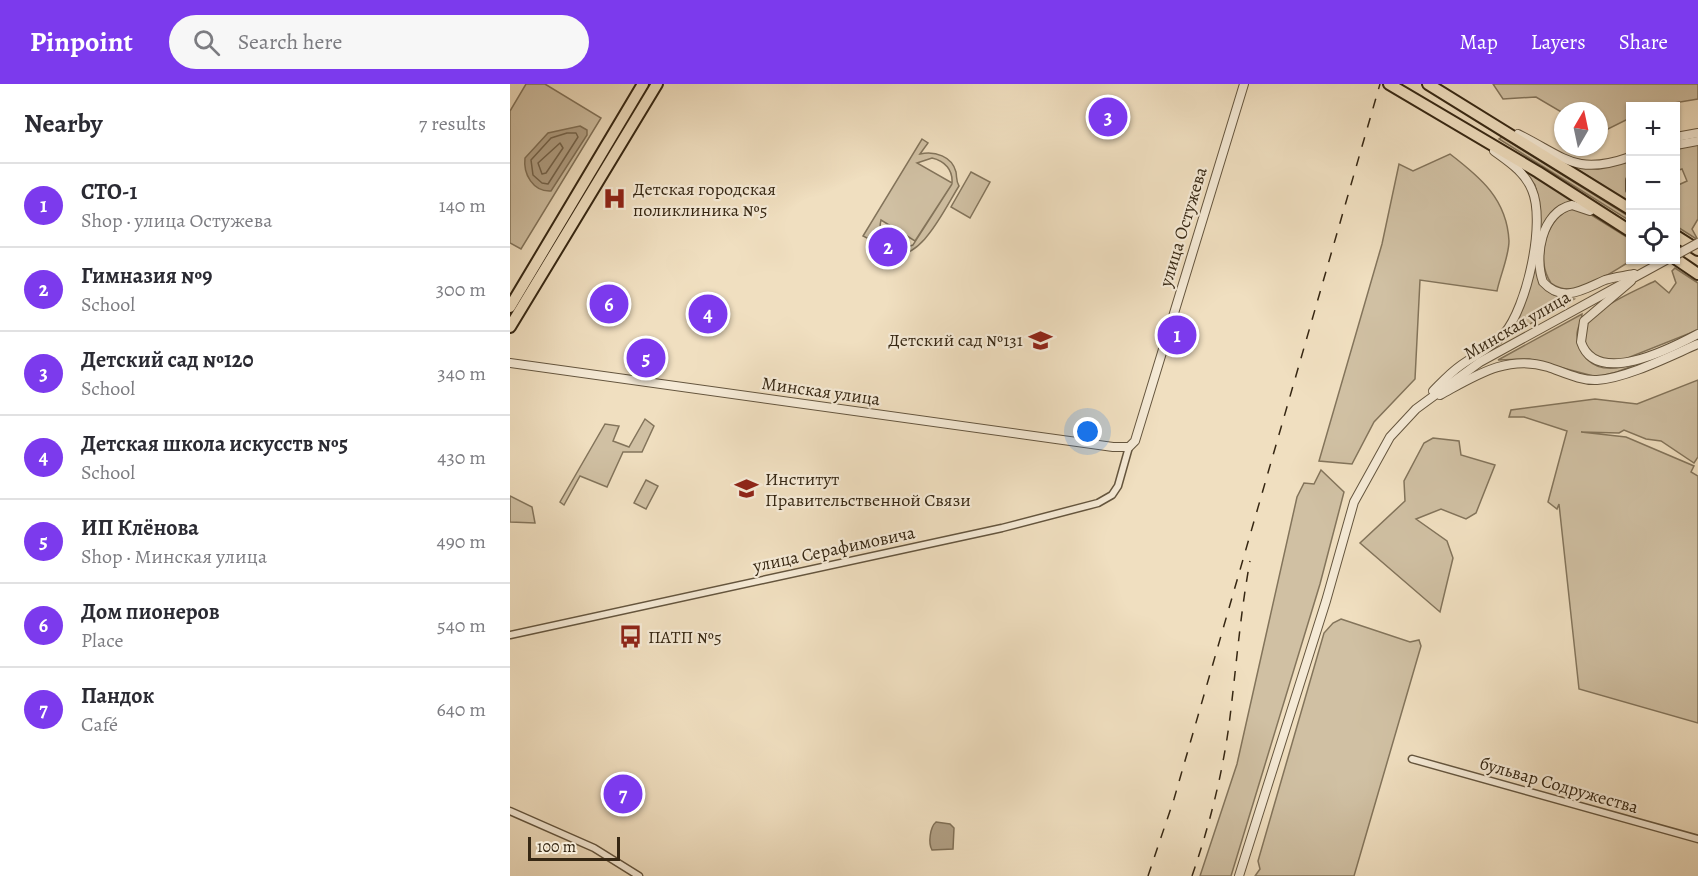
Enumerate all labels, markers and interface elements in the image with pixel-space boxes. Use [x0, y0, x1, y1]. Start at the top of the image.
search box [169, 15, 589, 69]
text: Pinpoint [30, 23, 133, 61]
icon: search [190, 26, 223, 59]
text: Search here [238, 27, 342, 57]
text: Map [1459, 28, 1498, 56]
text: Layers [1531, 28, 1586, 56]
text: Share [1619, 28, 1668, 56]
pin: 3 [1088, 94, 1128, 140]
north arrow [1554, 102, 1608, 156]
map controls [1626, 102, 1680, 264]
button: + [1626, 102, 1680, 156]
text: Nearby [24, 106, 103, 141]
text: 7 results [419, 110, 486, 137]
button: − [1626, 156, 1680, 210]
street label: улица Остужева [1153, 163, 1213, 291]
text: СТО-1 [81, 177, 137, 207]
place label: Детская городская поликлиника №5 [633, 177, 776, 222]
hospital icon: Детская городская поликлиника №5 [602, 186, 628, 212]
text: 1 [40, 192, 47, 219]
text: 140 m [439, 192, 486, 219]
text: Shop · улица Остужева [81, 207, 272, 234]
button: locate [1626, 210, 1680, 264]
pin: 2 [868, 224, 908, 270]
text: Гимназия №9 [81, 261, 212, 291]
text: 2 [39, 276, 48, 303]
text: 300 m [436, 276, 486, 303]
pin: 6 [590, 282, 628, 326]
street label: Минская улица [1459, 284, 1575, 365]
text: School [81, 291, 135, 318]
pin: 4 [688, 292, 728, 336]
pin: 1 [1158, 312, 1196, 358]
school or university icon: Детский сад №131 [1028, 327, 1054, 353]
place label: Детский сад №131 [888, 328, 1023, 352]
pin: 5 [626, 336, 666, 380]
text: Детский сад №120 [81, 345, 254, 375]
text: 3 [39, 360, 48, 387]
text: 340 m [437, 360, 486, 387]
street label: Минская улица [760, 371, 882, 411]
text: School [81, 375, 135, 402]
your location [1073, 417, 1102, 446]
text: Детская школа искусств №5 [81, 429, 348, 459]
text: 4 [39, 444, 48, 471]
text: 430 m [437, 444, 486, 471]
text: School [81, 459, 135, 486]
place label: Институт Правительственной Связи [765, 467, 971, 512]
school or university icon: Институт Правительственной Связи [734, 476, 760, 502]
text: ИП Клёнова [81, 513, 199, 543]
street label: улица Серафимовича [750, 520, 918, 578]
text: 5 [39, 528, 48, 555]
text: 490 m [437, 528, 486, 555]
text: Shop · Минская улица [81, 543, 267, 570]
text: Дом пионеров [81, 597, 220, 627]
text: 6 [39, 612, 48, 639]
text: 540 m [437, 612, 486, 639]
bus stop icon: ПАТП №5 [617, 624, 643, 650]
place label: ПАТП №5 [648, 625, 722, 649]
text: Place [81, 627, 123, 654]
text: Пандок [81, 681, 154, 711]
text: 7 [39, 696, 48, 723]
text: 640 m [436, 696, 486, 723]
text: Café [81, 711, 118, 738]
street label: бульвар Содружества [1477, 751, 1642, 819]
pin: 7 [604, 772, 642, 816]
scale bar [528, 834, 620, 862]
text: 100 m [537, 836, 576, 858]

